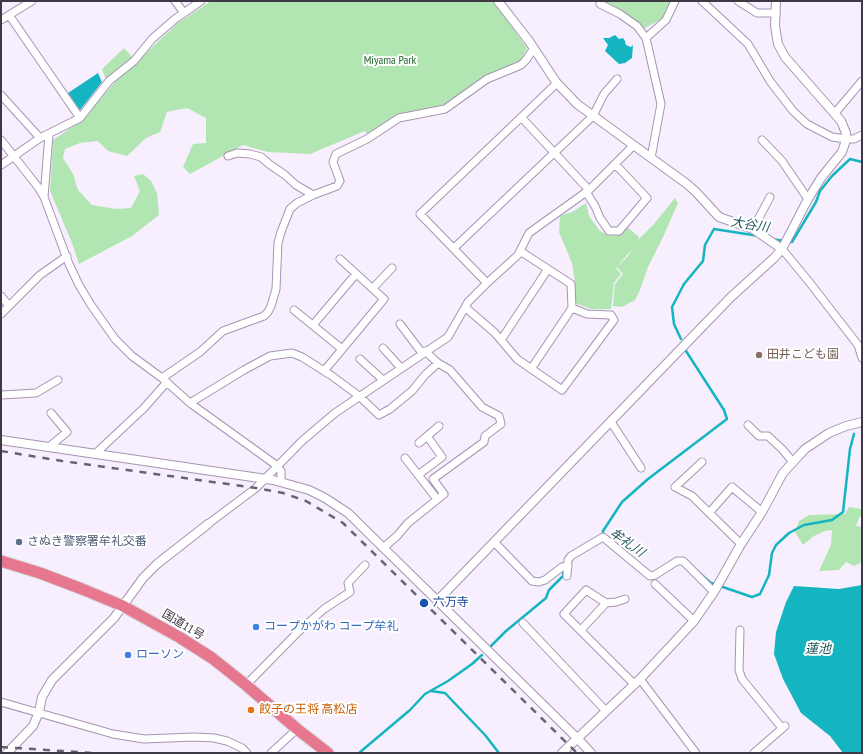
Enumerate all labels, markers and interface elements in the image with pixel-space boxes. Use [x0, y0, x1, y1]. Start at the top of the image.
park label: Miyama Park [364, 54, 416, 68]
water label: 大谷川 [730, 214, 770, 236]
place label: 田井こども園 [767, 348, 839, 362]
marker: 田井こども園 [754, 350, 764, 360]
water label: 牟礼川 [607, 525, 647, 561]
place label: さぬき警察署牟礼交番 [27, 535, 147, 549]
marker: さぬき警察署牟礼交番 [14, 537, 24, 547]
place label: 六万寺 [433, 596, 469, 610]
marker: 六万寺 [418, 597, 430, 609]
street label: 国道11号 [159, 607, 207, 643]
place label: コープかがわ コープ牟礼 [264, 620, 399, 634]
marker: コープかがわ コープ牟礼 [251, 622, 261, 632]
water label: 蓮池 [805, 641, 831, 657]
place label: ローソン [136, 648, 184, 662]
marker: ローソン [123, 650, 133, 660]
place label: 餃子の王将 高松店 [259, 703, 358, 717]
marker: 餃子の王将 高松店 [246, 705, 256, 715]

